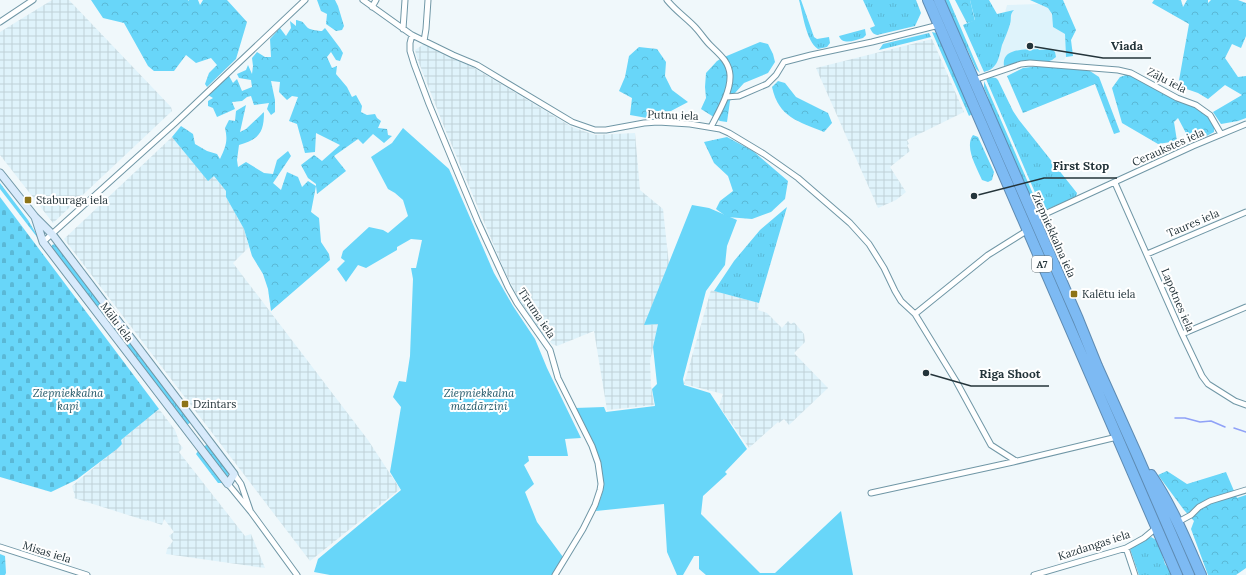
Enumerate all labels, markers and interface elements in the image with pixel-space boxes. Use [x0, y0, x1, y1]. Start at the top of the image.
callout: Viada [1103, 34, 1151, 58]
text: Viada [1111, 38, 1144, 53]
street label: Zāļu iela [1144, 64, 1189, 97]
street label: Putnu iela [647, 107, 699, 123]
street label: Ceraukstes iela [1130, 125, 1207, 169]
callout: First Stop [1044, 154, 1117, 178]
text: First Stop [1053, 158, 1109, 173]
street label: Ziepniekkalna iela [1029, 190, 1079, 280]
place label: Staburaga iela [36, 193, 108, 207]
marker: Staburaga iela [23, 195, 33, 205]
street label: Taures iela [1165, 206, 1221, 240]
road number: A7 [1032, 256, 1052, 272]
street label: Lapotnes iela [1158, 266, 1198, 334]
street label: Tīruma iela [515, 285, 559, 341]
place label: Kalētu iela [1082, 287, 1136, 301]
marker: Kalētu iela [1069, 289, 1079, 299]
street label: Mālu iela [98, 299, 137, 345]
callout: Riga Shoot [971, 362, 1049, 386]
text: Riga Shoot [979, 366, 1042, 381]
park label: Ziepniekkalna kapi [33, 386, 104, 413]
park label: Ziepniekkalna mazdārziņi [444, 386, 515, 413]
place label: Dzintars [193, 397, 236, 411]
marker: Dzintars [180, 399, 190, 409]
street label: Kazdangas iela [1056, 527, 1132, 563]
street label: Misas iela [21, 538, 73, 566]

